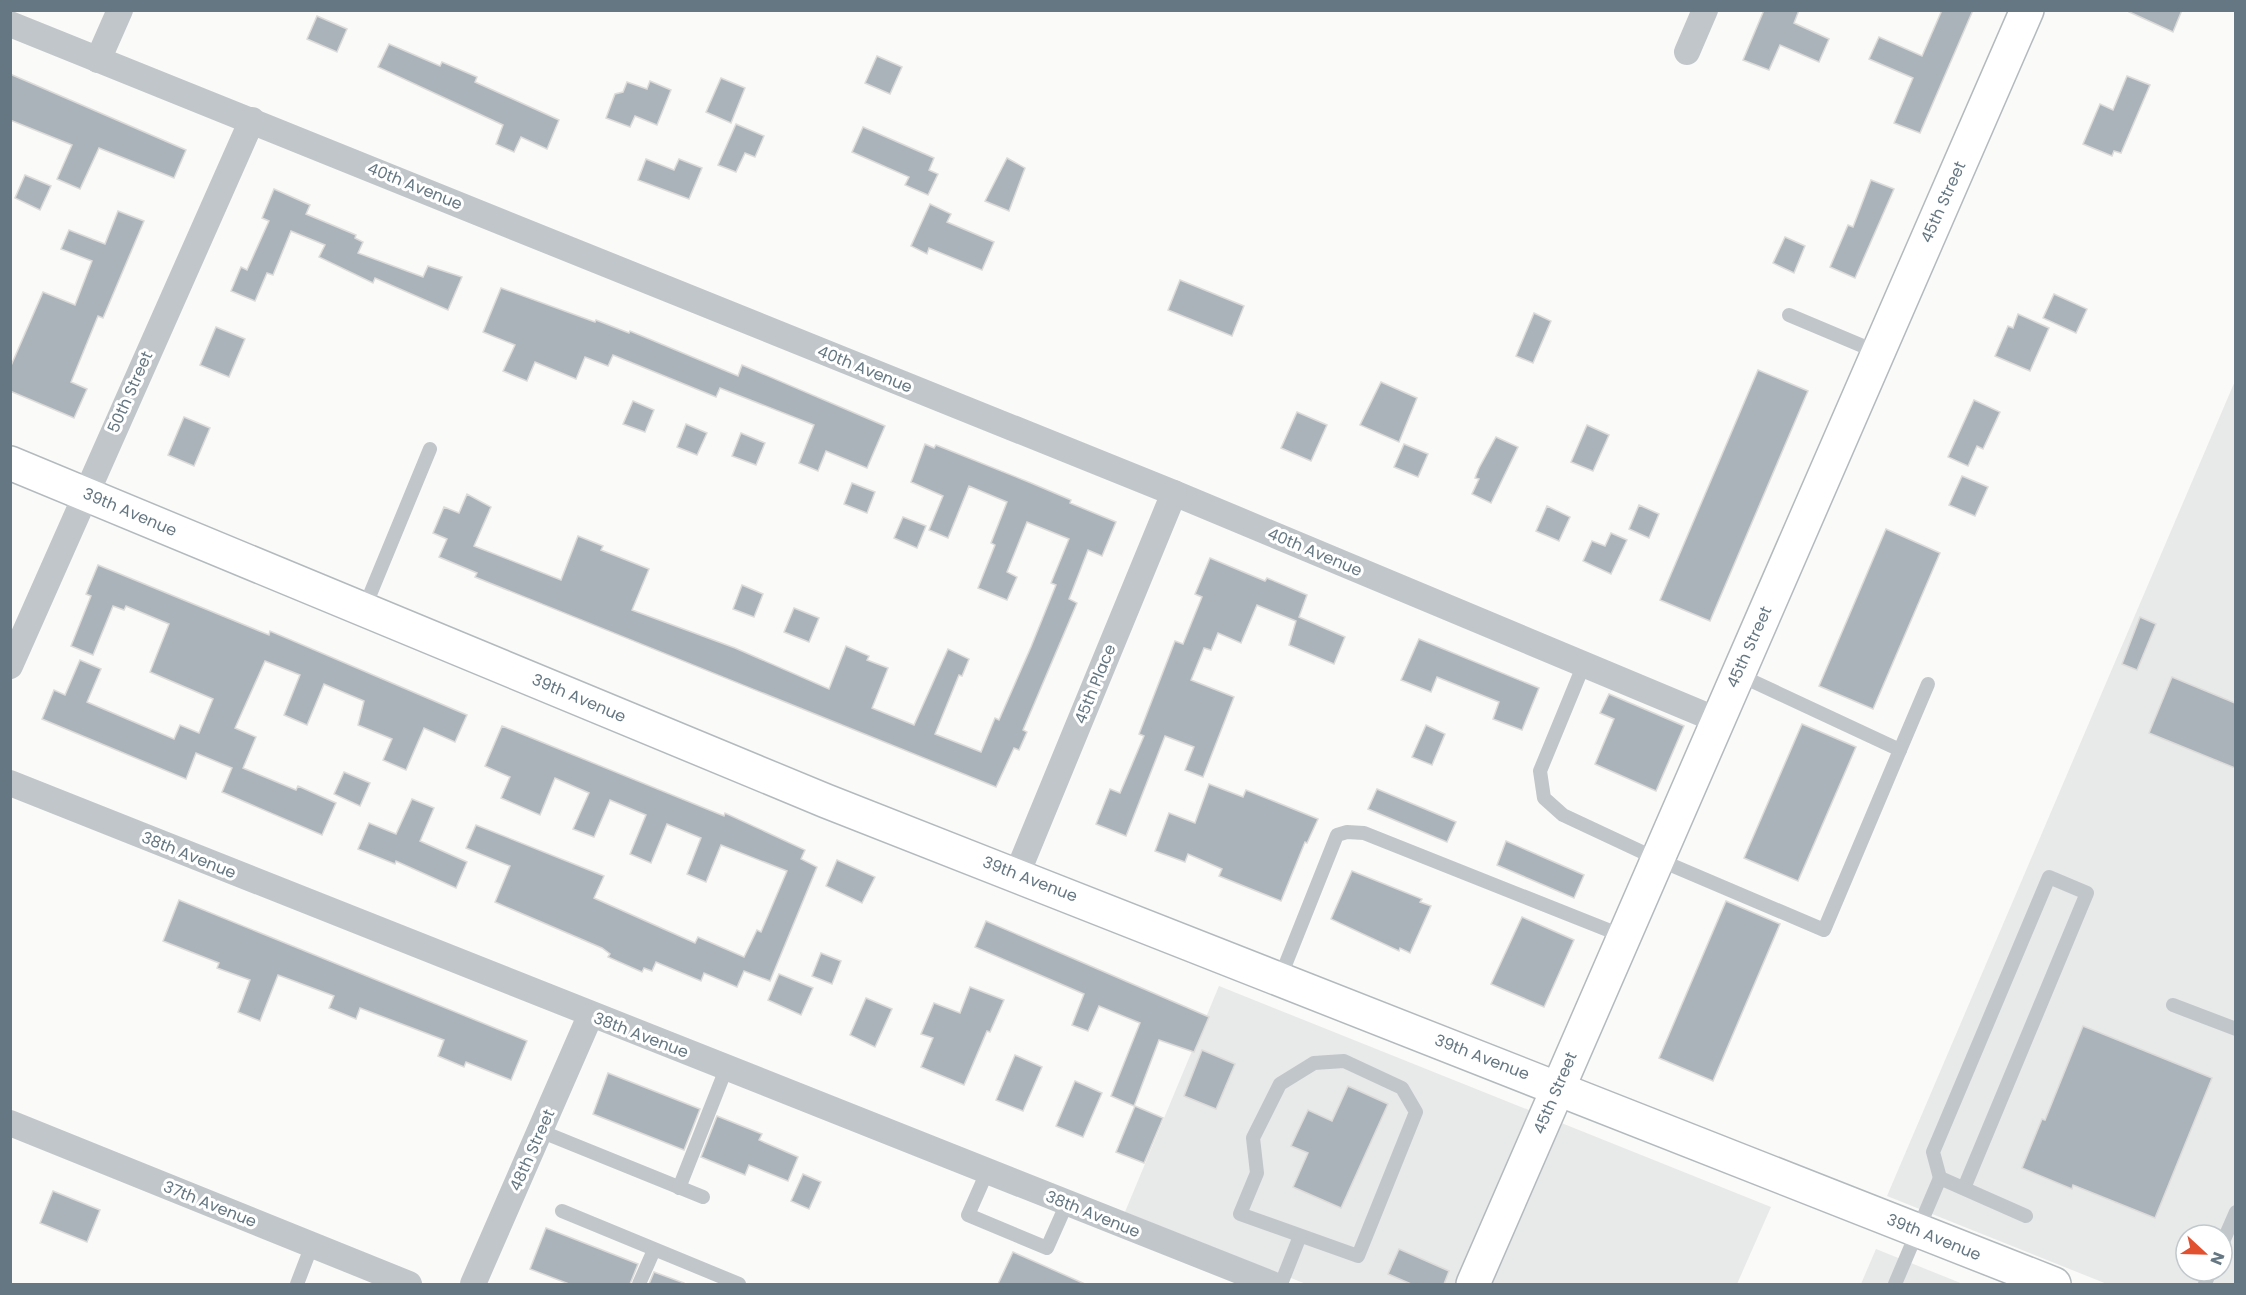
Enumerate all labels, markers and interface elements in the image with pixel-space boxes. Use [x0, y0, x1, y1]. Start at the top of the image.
street label: 40th Avenue [364, 157, 466, 216]
street label: 45th Street [1915, 157, 1971, 247]
street label: 40th Avenue [814, 340, 916, 399]
street label: 50th Street [102, 347, 158, 437]
street label: 39th Avenue [80, 482, 181, 542]
street label: 40th Avenue [1264, 522, 1366, 582]
street label: 45th Street [1721, 602, 1777, 692]
street label: 45th Place [1069, 641, 1121, 727]
street label: 39th Avenue [529, 668, 630, 728]
street label: 38th Avenue [138, 826, 240, 884]
street label: 39th Avenue [979, 850, 1081, 908]
street label: 38th Avenue [590, 1006, 692, 1064]
street label: 39th Avenue [1431, 1028, 1533, 1086]
street label: 45th Street [1527, 1048, 1583, 1138]
street label: 48th Street [504, 1105, 560, 1195]
street label: 37th Avenue [160, 1175, 260, 1233]
street label: 38th Avenue [1042, 1185, 1144, 1243]
street label: 39th Avenue [1883, 1208, 1985, 1266]
north arrow [2174, 1223, 2234, 1283]
text: N [2205, 1249, 2230, 1268]

